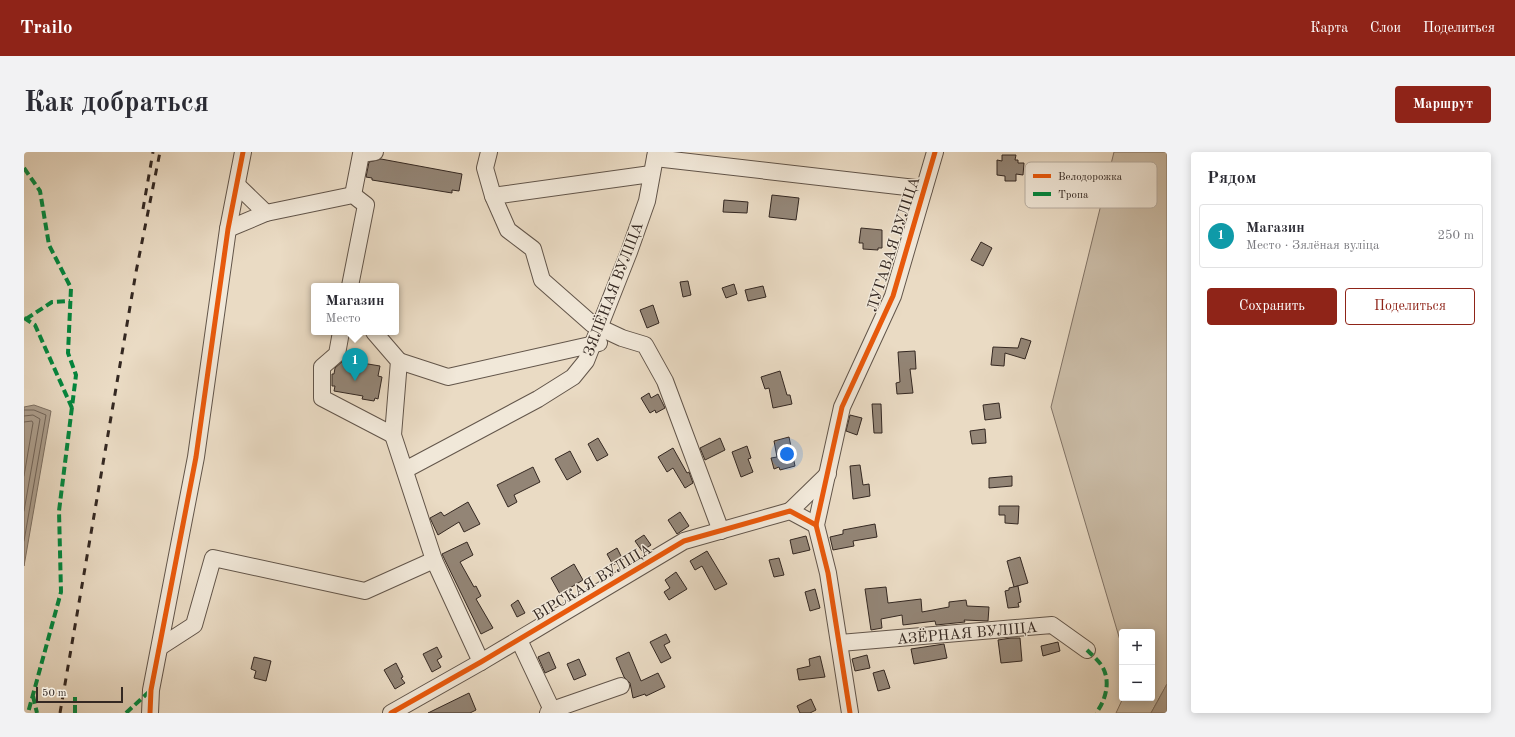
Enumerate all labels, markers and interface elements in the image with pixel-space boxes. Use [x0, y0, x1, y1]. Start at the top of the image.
text: Trailo [20, 19, 73, 38]
text: Карта [1310, 21, 1348, 35]
text: Слои [1370, 21, 1401, 35]
text: Поделиться [1423, 21, 1495, 35]
button: Маршрут [1395, 86, 1491, 123]
text: Как добраться [24, 90, 209, 118]
legend [1025, 162, 1157, 208]
text: Рядом [1207, 170, 1256, 187]
text: Велодорожка [1058, 172, 1123, 183]
street label: ЛУГАВАЯ ВУЛІЦА [866, 175, 924, 314]
text: Тропа [1058, 190, 1089, 201]
street label: ЗЯЛЁНАЯ ВУЛІЦА [579, 219, 647, 359]
text: Магазин [1246, 221, 1305, 236]
text: 1 [1217, 229, 1225, 242]
text: 250 m [1437, 229, 1474, 242]
text: Место · Зялёная вуліца [1246, 239, 1379, 252]
popup [311, 283, 399, 335]
button: Сохранить [1207, 288, 1337, 325]
button: Поделиться [1345, 288, 1475, 325]
text: Магазин [326, 294, 384, 309]
text: Место [326, 312, 361, 325]
pin: 1 [342, 348, 368, 381]
your location [777, 444, 797, 464]
street label: ВІРСКАЯ ВУЛІЦА [531, 542, 655, 625]
street label: АЗЁРНАЯ ВУЛІЦА [896, 618, 1038, 648]
map controls [1119, 629, 1155, 701]
button: + [1119, 629, 1155, 665]
button: − [1119, 665, 1155, 701]
scale bar [36, 685, 123, 704]
text: 50 m [42, 688, 67, 699]

